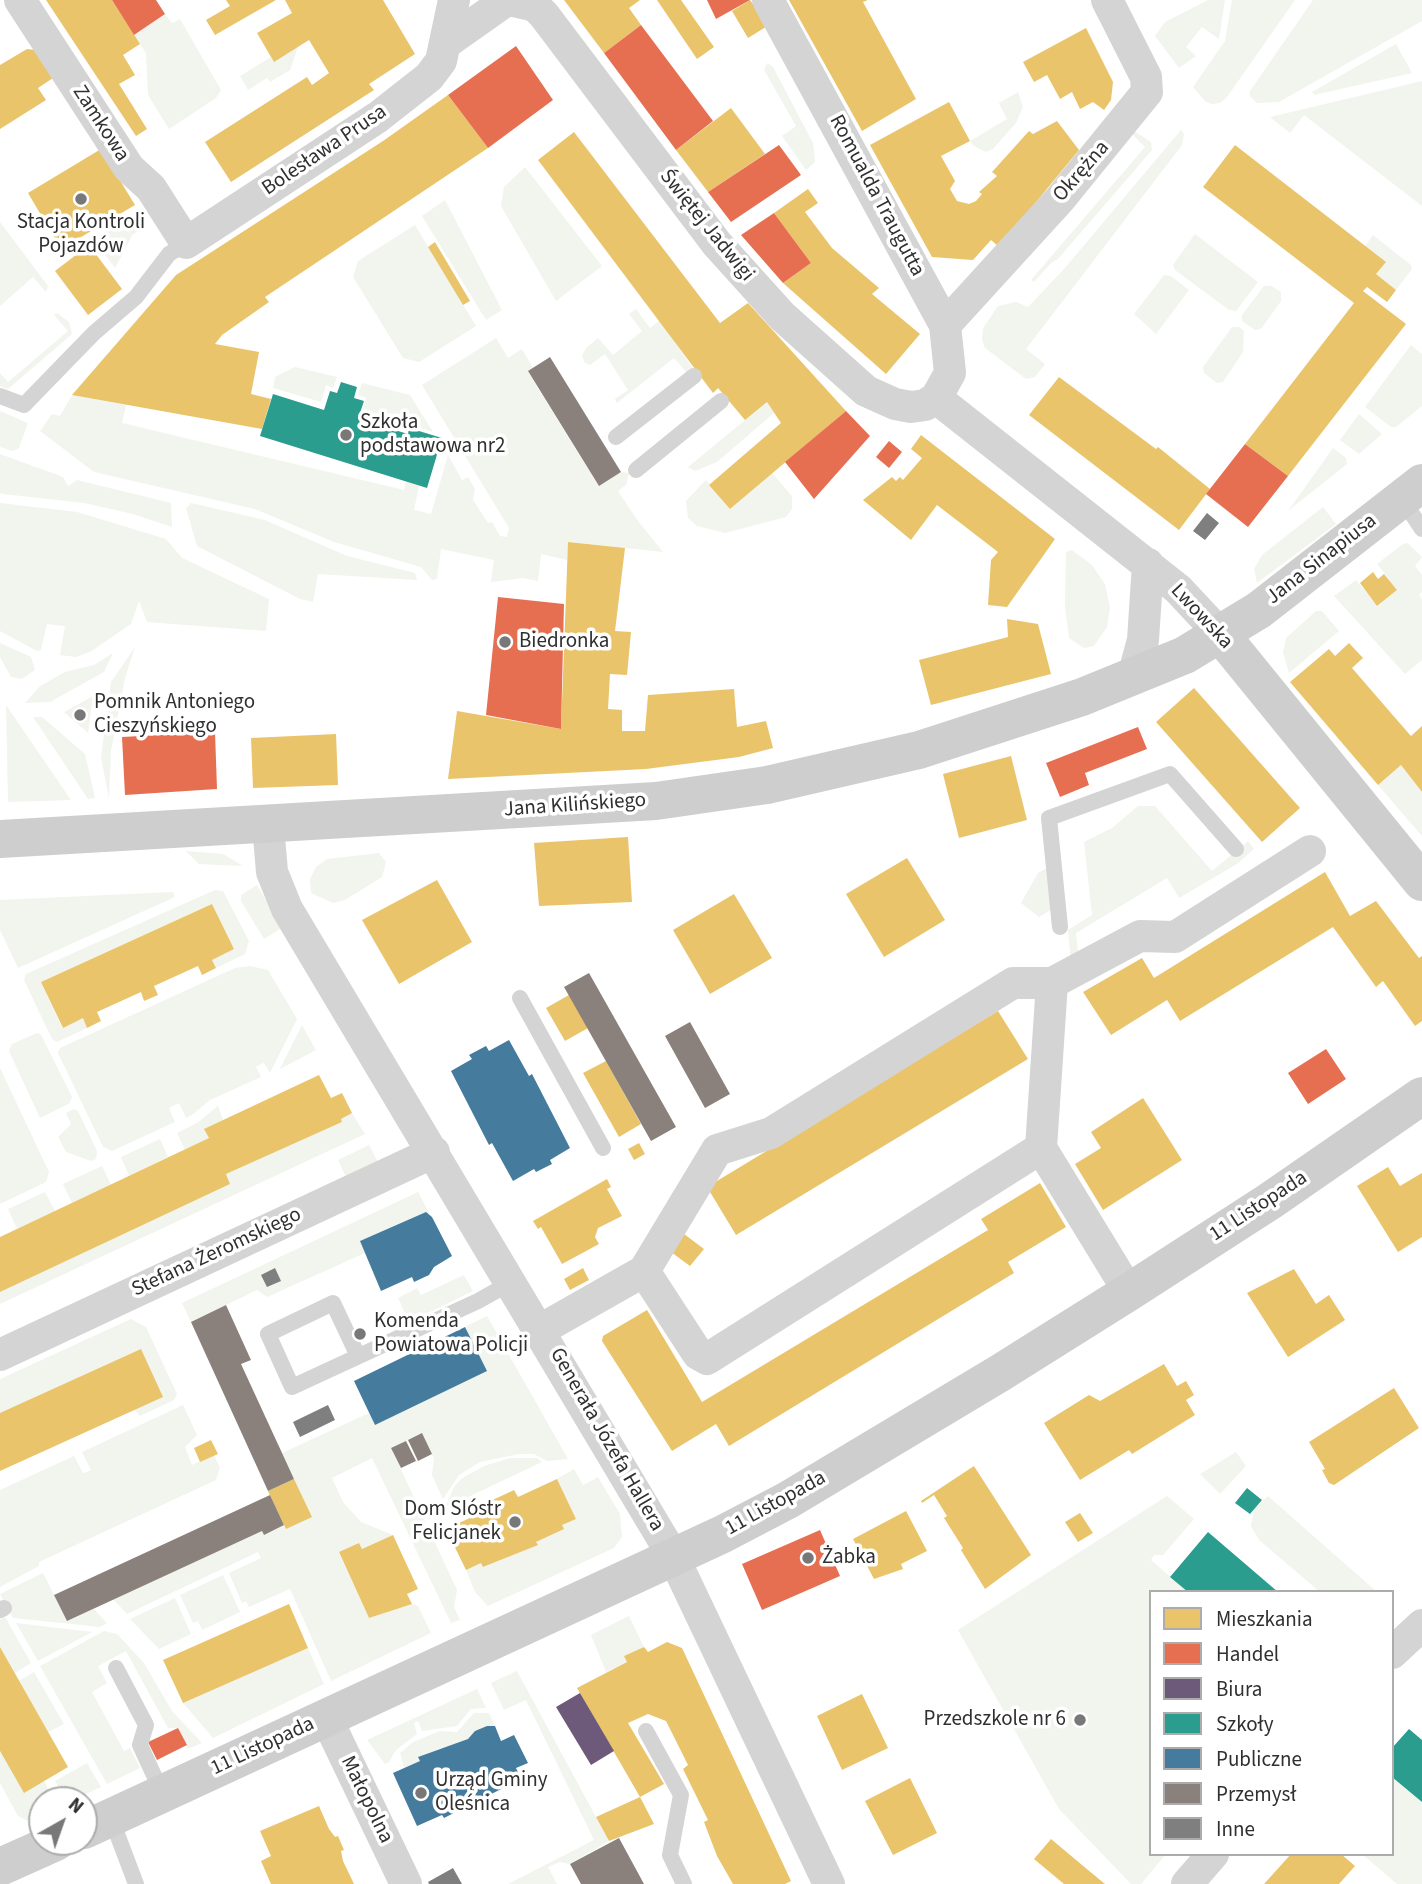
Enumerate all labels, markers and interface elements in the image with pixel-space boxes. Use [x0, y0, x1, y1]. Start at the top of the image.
street label: Zamkowa [66, 81, 134, 167]
street label: Bolesława Prusa [258, 100, 392, 202]
street label: Romualda Traugutta [823, 111, 929, 281]
street label: Okrężna [1049, 136, 1115, 208]
street label: Świętej Jadwigi [653, 165, 759, 287]
marker: Stacja Kontroli Pojazdów [73, 191, 89, 207]
place label: Stacja Kontroli Pojazdów [17, 210, 145, 260]
place label: Szkoła podstawowa nr2 [360, 410, 506, 460]
marker: Szkoła podstawowa nr2 [338, 427, 354, 443]
street label: Jana Sinapiusa [1262, 509, 1382, 611]
street label: Lwowska [1164, 579, 1238, 655]
place label: Biedronka [519, 629, 609, 655]
marker: Biedronka [497, 634, 513, 650]
place label: Pomnik Antoniego Cieszyńskiego [94, 690, 255, 740]
marker: Pomnik Antoniego Cieszyńskiego [72, 707, 88, 723]
street label: Jana Kilińskiego [503, 788, 647, 824]
street label: 11 Listopada [1206, 1166, 1312, 1248]
street label: Stefana Żeromskiego [128, 1203, 306, 1303]
place label: Komenda Powiatowa Policji [374, 1309, 528, 1359]
marker: Komenda Powiatowa Policji [352, 1326, 368, 1342]
street label: Generała Józefa Hallera [543, 1344, 669, 1536]
street label: 11 Listopada [721, 1466, 831, 1542]
place label: Dom SIóstr Felicjanek [404, 1497, 501, 1547]
marker: Dom SIóstr Felicjanek [507, 1514, 523, 1530]
place label: Żabka [822, 1545, 876, 1571]
marker: Żabka [800, 1550, 816, 1566]
legend [1149, 1590, 1394, 1856]
text: Mieszkania [1216, 1604, 1313, 1634]
text: Handel [1216, 1639, 1279, 1669]
text: Biura [1216, 1674, 1262, 1704]
place label: Przedszkole nr 6 [924, 1707, 1066, 1733]
text: Szkoły [1216, 1709, 1274, 1739]
street label: 11 Listopada [207, 1712, 319, 1782]
marker: Przedszkole nr 6 [1072, 1712, 1088, 1728]
text: Publiczne [1216, 1744, 1302, 1774]
street label: Małopolna [334, 1752, 398, 1848]
place label: Urząd Gminy Oleśnica [435, 1768, 547, 1818]
text: Przemysł [1216, 1779, 1297, 1809]
marker: Urząd Gminy Oleśnica [413, 1785, 429, 1801]
north arrow [28, 1786, 98, 1856]
text: N [62, 1792, 89, 1820]
text: Inne [1216, 1814, 1255, 1844]

